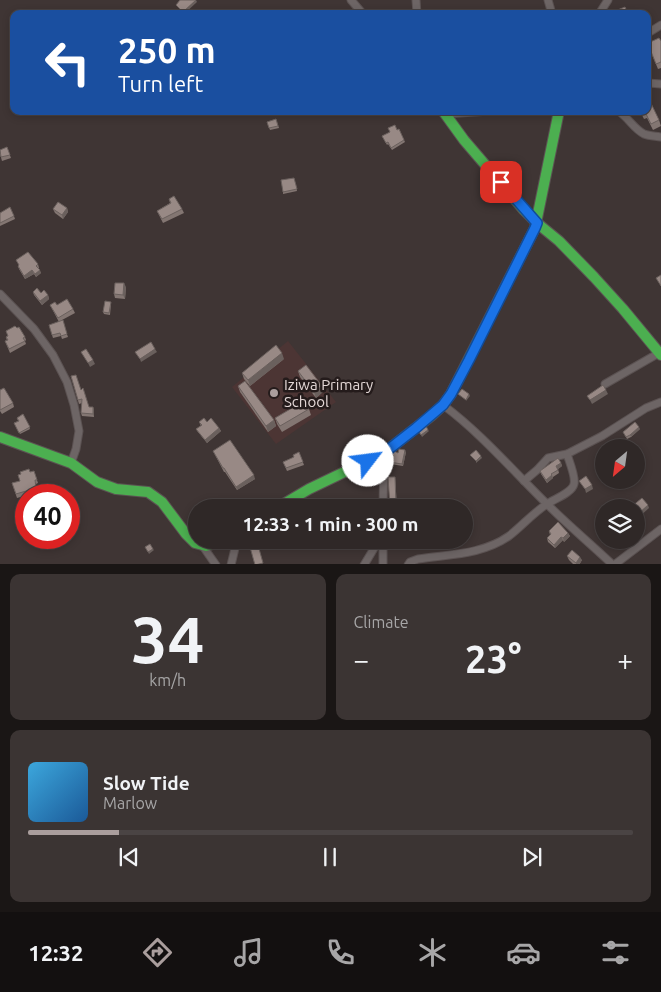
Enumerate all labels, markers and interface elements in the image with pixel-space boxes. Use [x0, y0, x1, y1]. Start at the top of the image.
icon: left [35, 30, 100, 95]
text: 250 m [118, 30, 216, 70]
text: Turn left [118, 71, 203, 96]
pin [480, 161, 522, 203]
icon: arrive [487, 168, 515, 196]
place label: Iziwa Primary School [284, 376, 373, 410]
marker: Iziwa Primary School [268, 387, 280, 399]
position arrow [341, 434, 393, 486]
north arrow [595, 439, 645, 489]
map controls [595, 439, 645, 549]
speed limit sign: 40 [15, 484, 80, 549]
button: layers [595, 499, 645, 549]
text: 12:33 · 1 min · 300 m [243, 513, 418, 535]
text: 34 [131, 602, 204, 675]
text: Climate [354, 613, 409, 631]
text: 23° [465, 638, 521, 680]
text: − [354, 644, 369, 675]
text: + [617, 644, 633, 675]
text: km/h [149, 671, 186, 689]
text: Slow Tide [103, 772, 190, 794]
text: Marlow [103, 794, 157, 812]
icon: previous [115, 843, 143, 871]
icon: pause [316, 843, 344, 871]
icon: next [518, 843, 546, 871]
icon: directions [140, 935, 175, 970]
icon: music [231, 935, 266, 970]
icon: phone [323, 935, 358, 970]
icon: climate [415, 935, 450, 970]
icon: car [506, 935, 541, 970]
icon: filters [598, 935, 633, 970]
text: 12:32 [28, 940, 83, 965]

